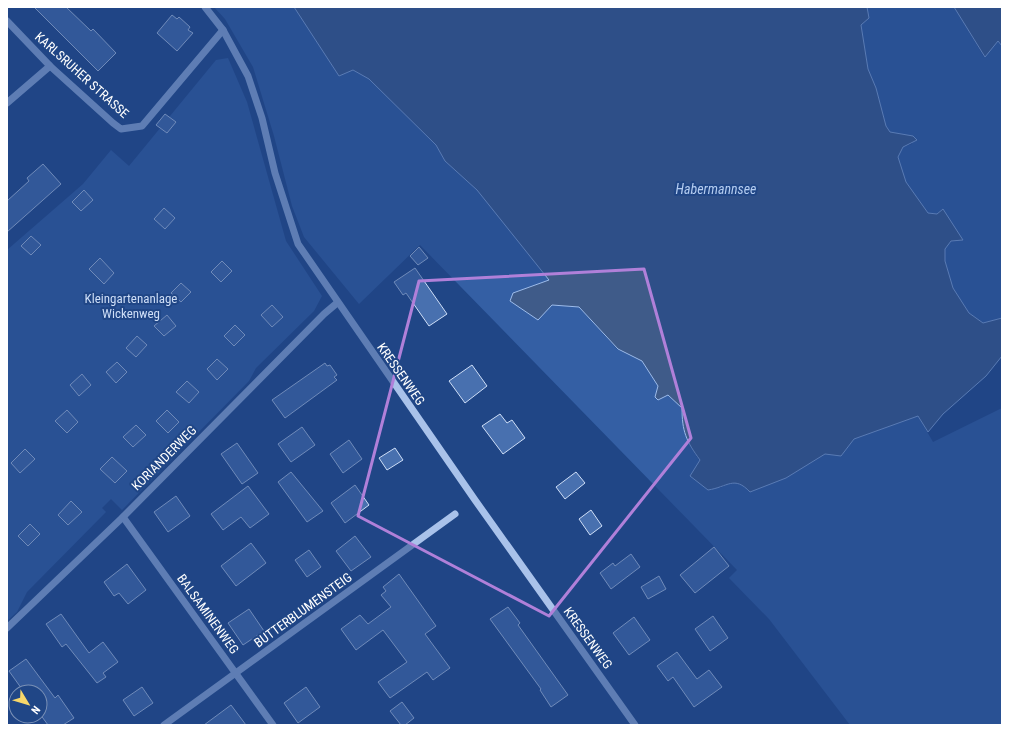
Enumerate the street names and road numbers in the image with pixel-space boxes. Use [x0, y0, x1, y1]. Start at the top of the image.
street label: KARLSRUHER STRASSE [32, 29, 132, 121]
street label: KRESSENWEG [374, 340, 428, 408]
street label: KORIANDERWEG [129, 423, 199, 493]
street label: BUTTERBLUMENSTEIG [251, 570, 355, 650]
street label: BALSAMINENWEG [174, 571, 242, 657]
street label: KRESSENWEG [561, 604, 615, 672]

